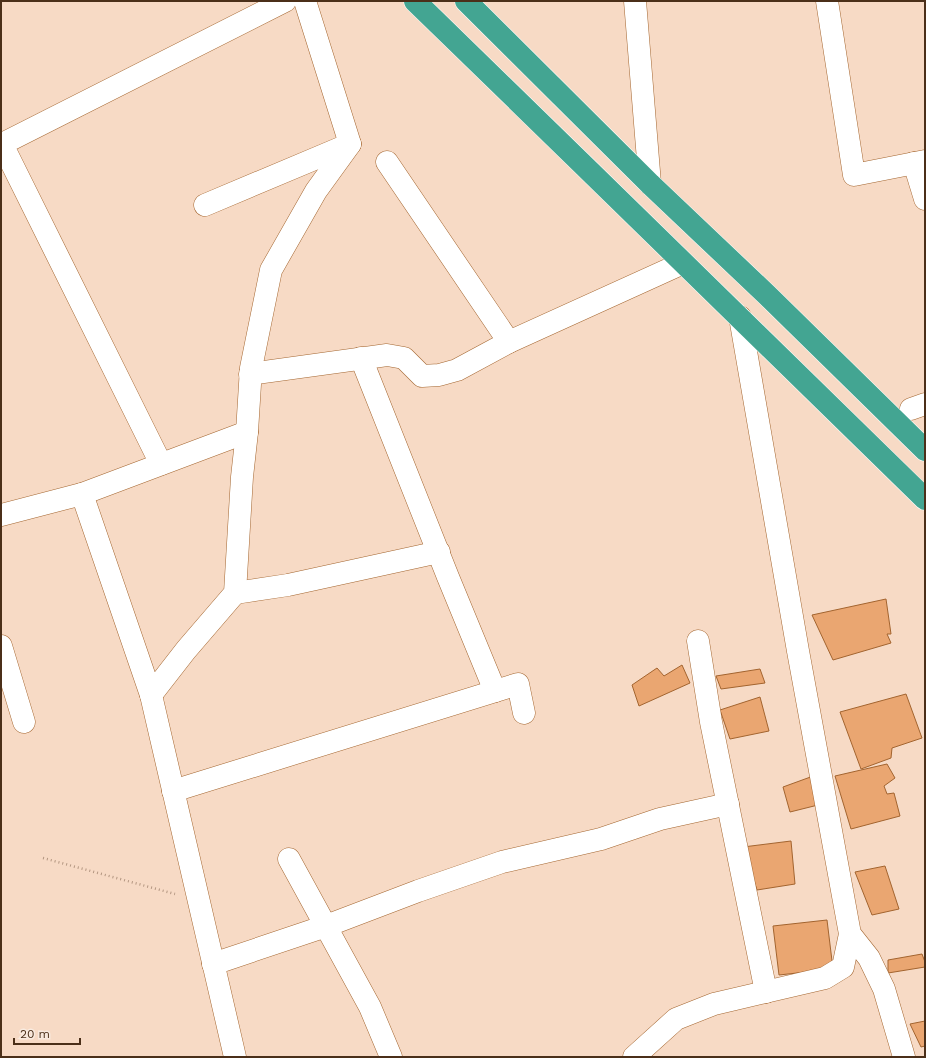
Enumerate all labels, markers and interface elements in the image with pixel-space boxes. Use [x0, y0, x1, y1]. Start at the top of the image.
scale bar [14, 1020, 80, 1046]
text: 20 m [20, 1027, 50, 1041]

